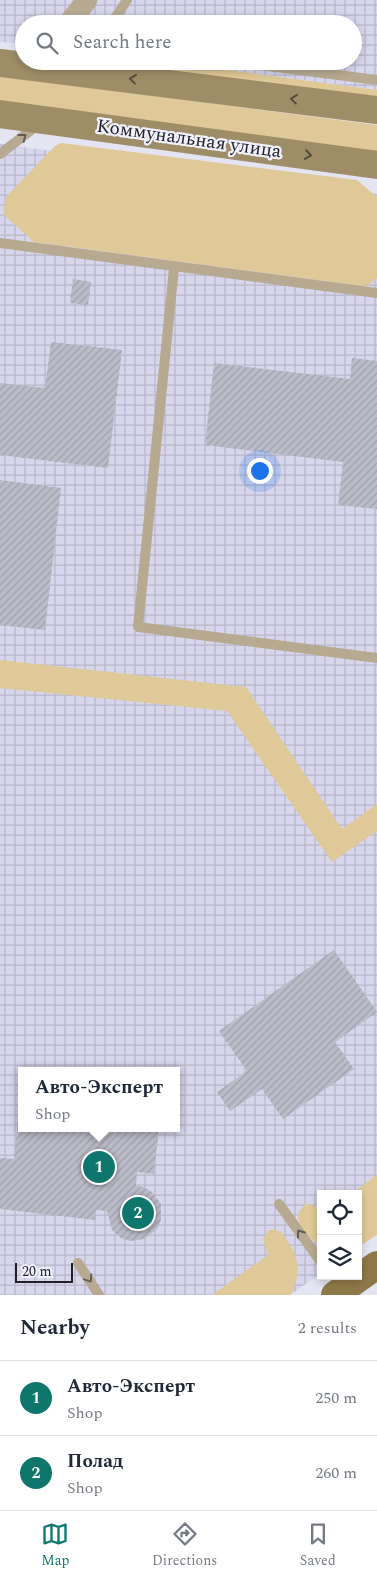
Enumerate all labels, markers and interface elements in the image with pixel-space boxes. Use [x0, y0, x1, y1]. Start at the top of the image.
search box [15, 15, 362, 70]
text: Search here [73, 28, 172, 57]
icon: search [33, 29, 61, 57]
one-way arrow [128, 74, 136, 85]
one-way arrow [290, 95, 298, 105]
street label: Коммунальная улица [95, 112, 284, 166]
one-way arrow [17, 134, 26, 143]
one-way arrow [304, 150, 313, 160]
your location [247, 458, 273, 484]
popup [18, 1067, 180, 1132]
text: Авто-Эксперт [35, 1073, 163, 1102]
text: Shop [35, 1102, 70, 1126]
pin: 1 [83, 1148, 115, 1186]
map controls [317, 1190, 362, 1280]
button: locate [317, 1190, 362, 1235]
pin: 2 [122, 1194, 154, 1232]
one-way arrow [297, 1230, 305, 1239]
button: layers [317, 1235, 362, 1280]
scale bar [15, 1260, 72, 1283]
text: 20 m [22, 1261, 52, 1282]
one-way arrow [83, 1273, 92, 1283]
text: Nearby [20, 1312, 90, 1344]
text: 2 results [298, 1316, 357, 1340]
text: Авто-Эксперт [67, 1372, 195, 1401]
text: 1 [32, 1386, 40, 1410]
text: 250 m [315, 1386, 357, 1410]
text: Shop [67, 1401, 103, 1425]
text: Полад [67, 1447, 123, 1476]
text: 2 [32, 1461, 40, 1485]
text: 260 m [315, 1461, 357, 1485]
text: Shop [67, 1476, 103, 1500]
tab: Map [41, 1520, 69, 1571]
tab: Directions [152, 1520, 217, 1571]
tab: Saved [300, 1520, 336, 1571]

